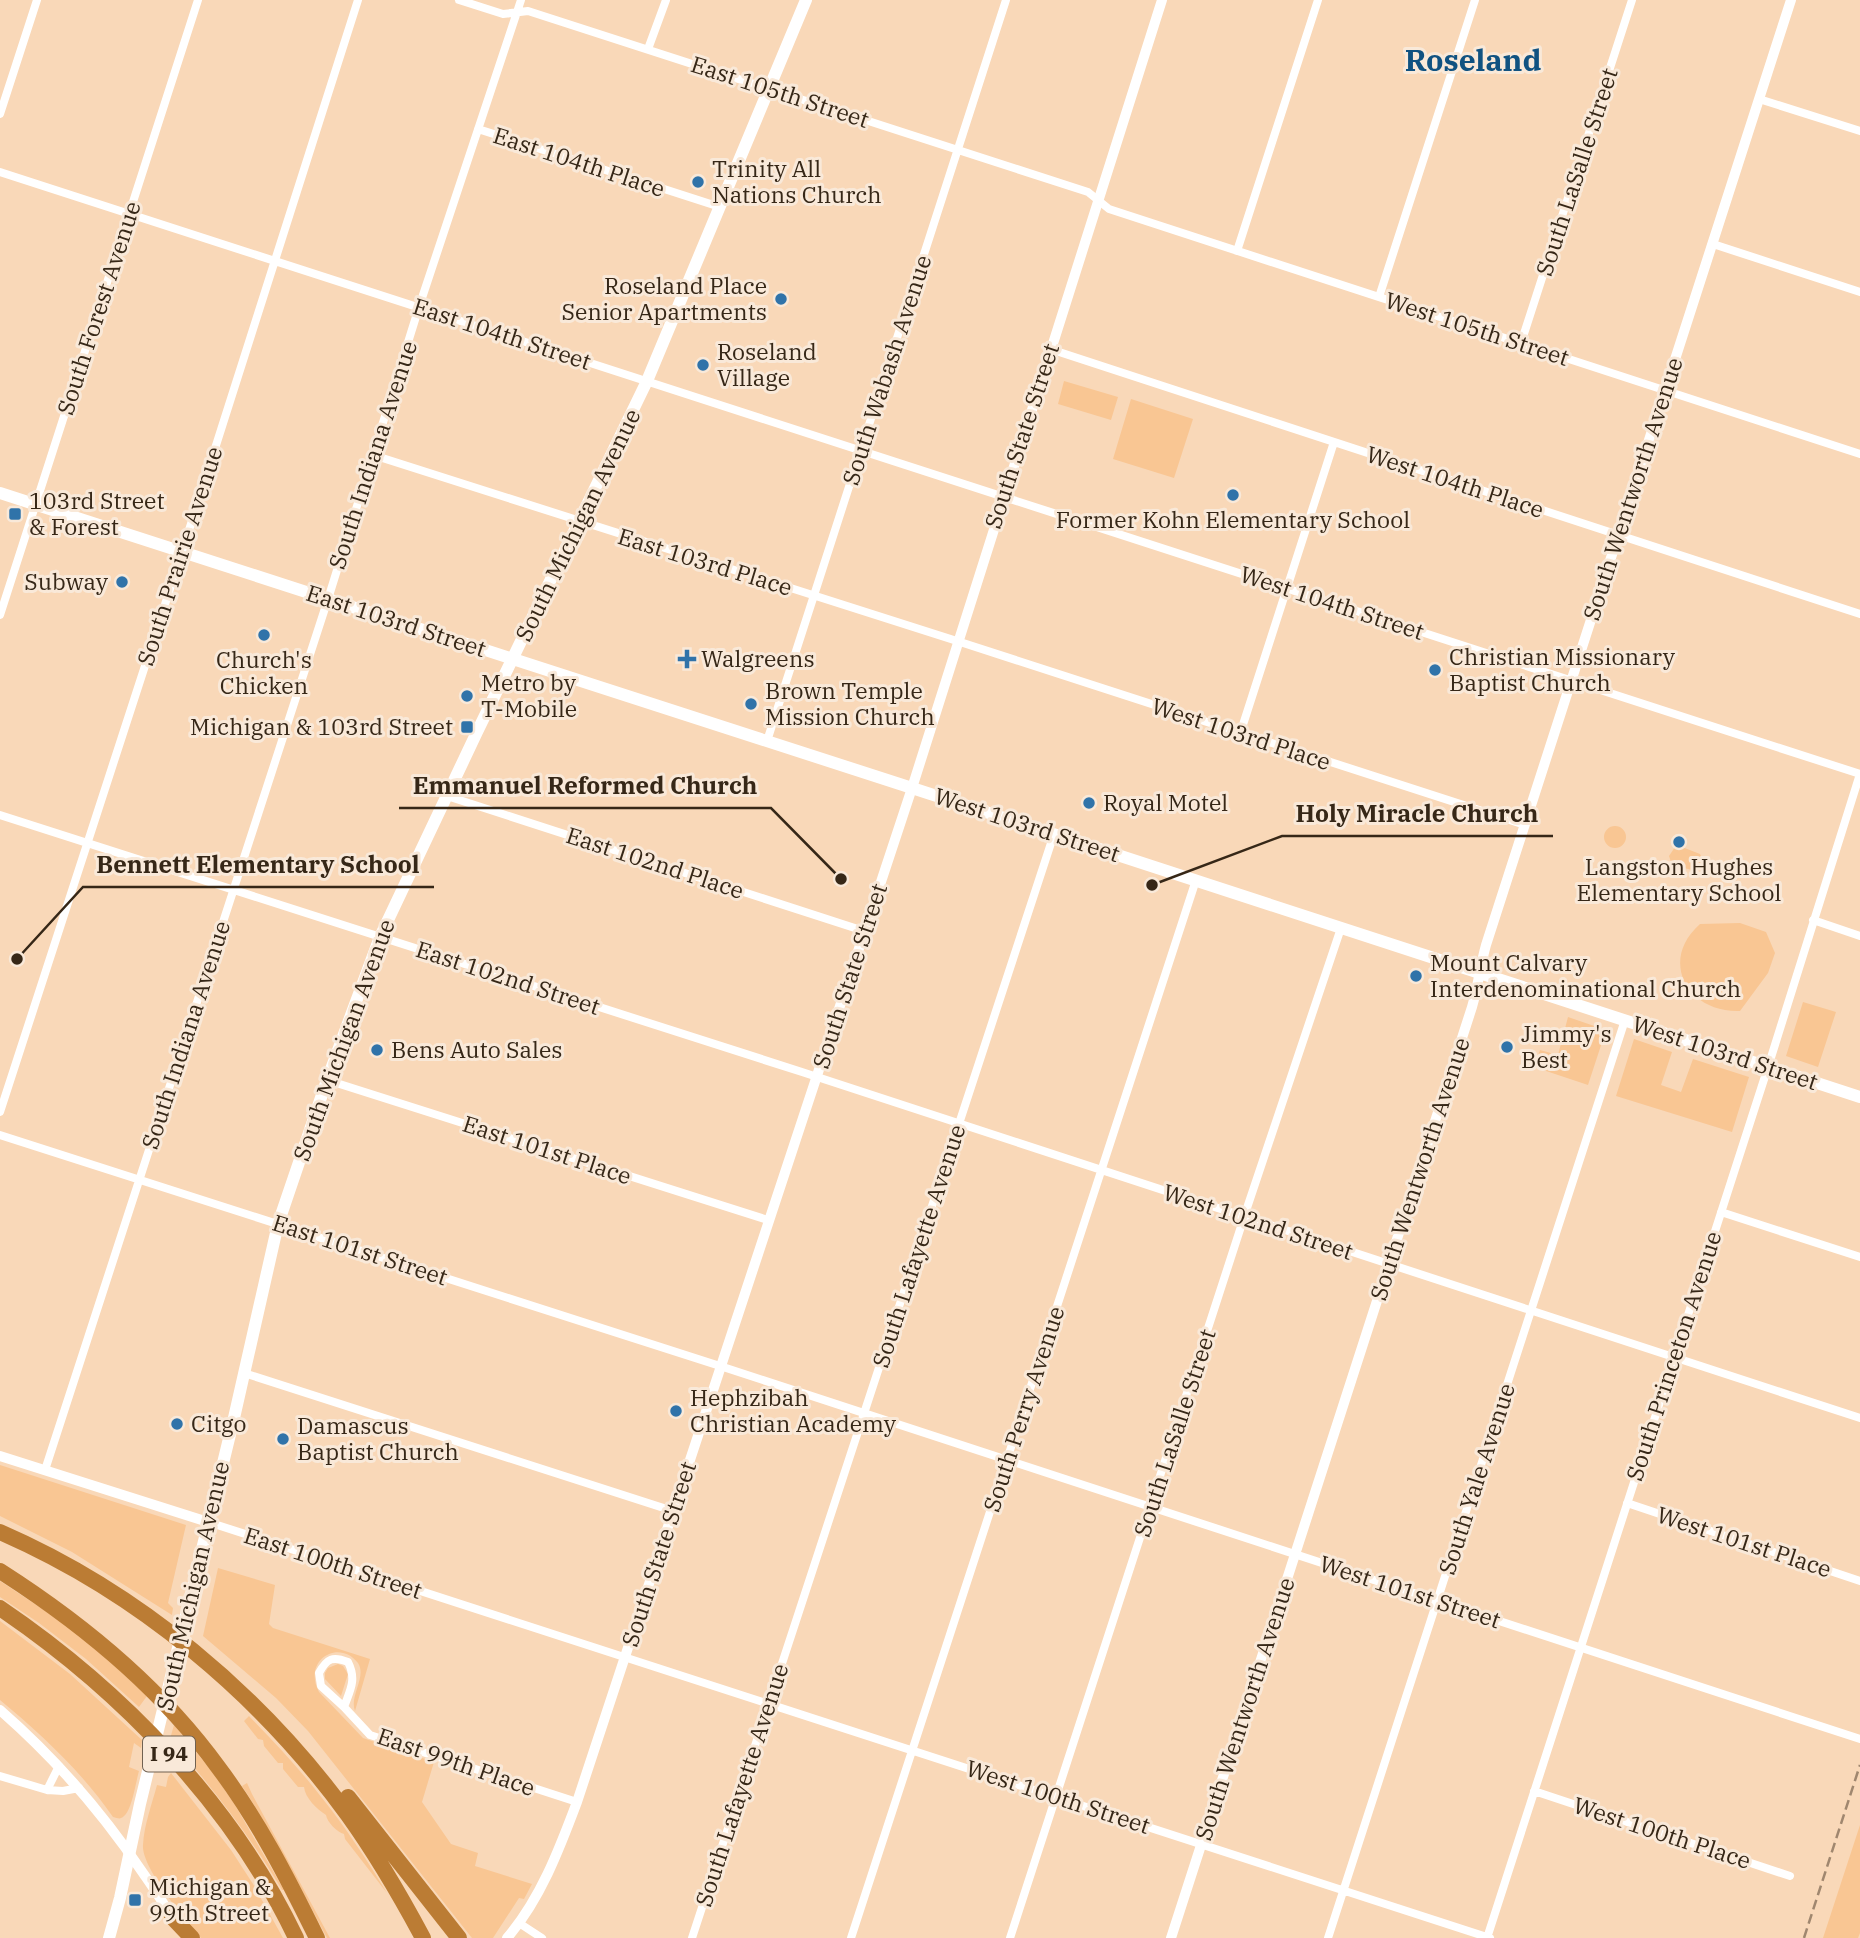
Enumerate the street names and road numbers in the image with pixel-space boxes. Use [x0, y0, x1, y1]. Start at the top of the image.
street label: East 105th Street [687, 48, 873, 134]
street label: South LaSalle Street [1528, 64, 1624, 279]
street label: East 104th Place [490, 119, 669, 203]
street label: South Forest Avenue [49, 197, 147, 418]
street label: South Wabash Avenue [835, 251, 937, 488]
street label: West 105th Street [1381, 284, 1573, 372]
street label: East 104th Street [409, 290, 595, 376]
street label: South Indiana Avenue [321, 337, 423, 573]
street label: South State Street [977, 339, 1065, 532]
street label: South Wentworth Avenue [1575, 353, 1689, 624]
street label: South Michigan Avenue [508, 403, 647, 646]
street label: West 104th Place [1363, 438, 1548, 524]
street label: South Prairie Avenue [129, 442, 229, 669]
street label: East 103rd Place [615, 520, 796, 602]
street label: West 104th Street [1236, 558, 1428, 646]
street label: East 103rd Street [303, 577, 490, 663]
street label: West 103rd Place [1148, 690, 1335, 776]
street label: West 103rd Street [931, 780, 1124, 868]
street label: East 102nd Place [563, 819, 748, 905]
street label: South State Street [805, 879, 893, 1072]
street label: South Michigan Avenue [285, 915, 401, 1165]
street label: South Indiana Avenue [134, 917, 236, 1153]
street label: East 102nd Street [412, 933, 604, 1021]
street label: West 103rd Street [1629, 1008, 1822, 1096]
street label: South Wentworth Avenue [1362, 1033, 1476, 1304]
street label: East 101st Place [459, 1108, 635, 1190]
street label: South Lafayette Avenue [865, 1120, 972, 1371]
street label: West 102nd Street [1159, 1176, 1357, 1266]
street label: East 101st Street [269, 1207, 452, 1291]
street label: South Princeton Avenue [1618, 1227, 1728, 1484]
street label: South Perry Avenue [976, 1302, 1070, 1515]
street label: South LaSalle Street [1126, 1325, 1222, 1540]
street label: South Yale Avenue [1431, 1379, 1521, 1578]
street label: South State Street [614, 1457, 702, 1650]
street label: South Michigan Avenue [149, 1458, 235, 1713]
street label: West 101st Place [1653, 1499, 1835, 1583]
street label: East 100th Street [240, 1519, 426, 1605]
street label: West 101st Street [1316, 1548, 1505, 1634]
street label: South Wentworth Avenue [1187, 1573, 1301, 1844]
street label: South Lafayette Avenue [688, 1659, 795, 1910]
street label: East 99th Place [373, 1720, 539, 1802]
road number: I 94 [143, 1736, 195, 1772]
street label: West 100th Street [962, 1752, 1154, 1840]
street label: West 100th Place [1570, 1789, 1755, 1875]

